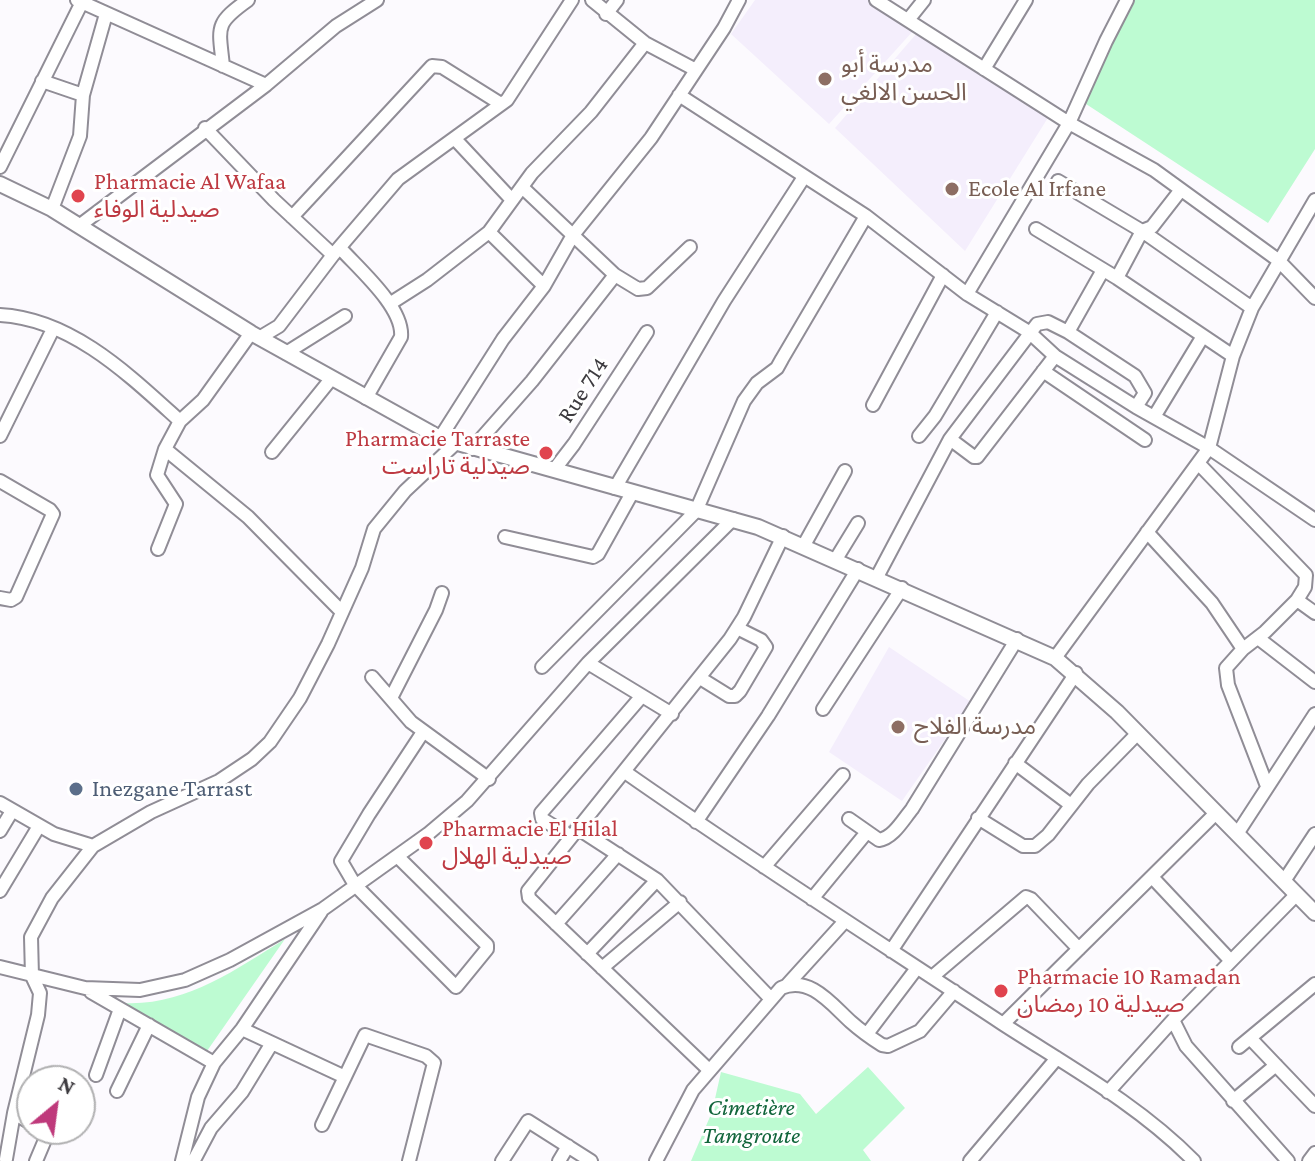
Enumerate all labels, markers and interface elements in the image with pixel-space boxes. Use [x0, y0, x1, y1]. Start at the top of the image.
place label: مدرسة أبو الحسن الالغي [841, 51, 967, 107]
marker: مدرسة أبو الحسن الالغي [816, 70, 834, 88]
place label: Pharmacie Al Wafaa صيدلية الوفاء [94, 168, 286, 224]
place label: Ecole Al Irfane [968, 175, 1106, 203]
marker: Ecole Al Irfane [943, 180, 961, 198]
marker: Pharmacie Al Wafaa صيدلية الوفاء [69, 187, 87, 205]
street label: Rue 714 [551, 352, 615, 428]
place label: Pharmacie Tarraste صيدلية تاراست [345, 425, 530, 481]
marker: Pharmacie Tarraste صيدلية تاراست [537, 444, 555, 462]
place label: مدرسة الفلاح [914, 713, 1036, 741]
marker: مدرسة الفلاح [889, 718, 907, 736]
place label: Inezgane Tarrast [92, 775, 252, 803]
marker: Inezgane Tarrast [67, 780, 85, 798]
place label: Pharmacie El Hilal صيدلية الهلال [442, 815, 618, 871]
marker: Pharmacie El Hilal صيدلية الهلال [417, 834, 435, 852]
place label: Pharmacie 10 Ramadan صيدلية 10 رمضان [1017, 963, 1241, 1019]
marker: Pharmacie 10 Ramadan صيدلية 10 رمضان [992, 982, 1010, 1000]
north arrow [16, 1065, 96, 1145]
text: N [54, 1071, 80, 1100]
park label: Cimetière Tamgroute [702, 1094, 800, 1150]

